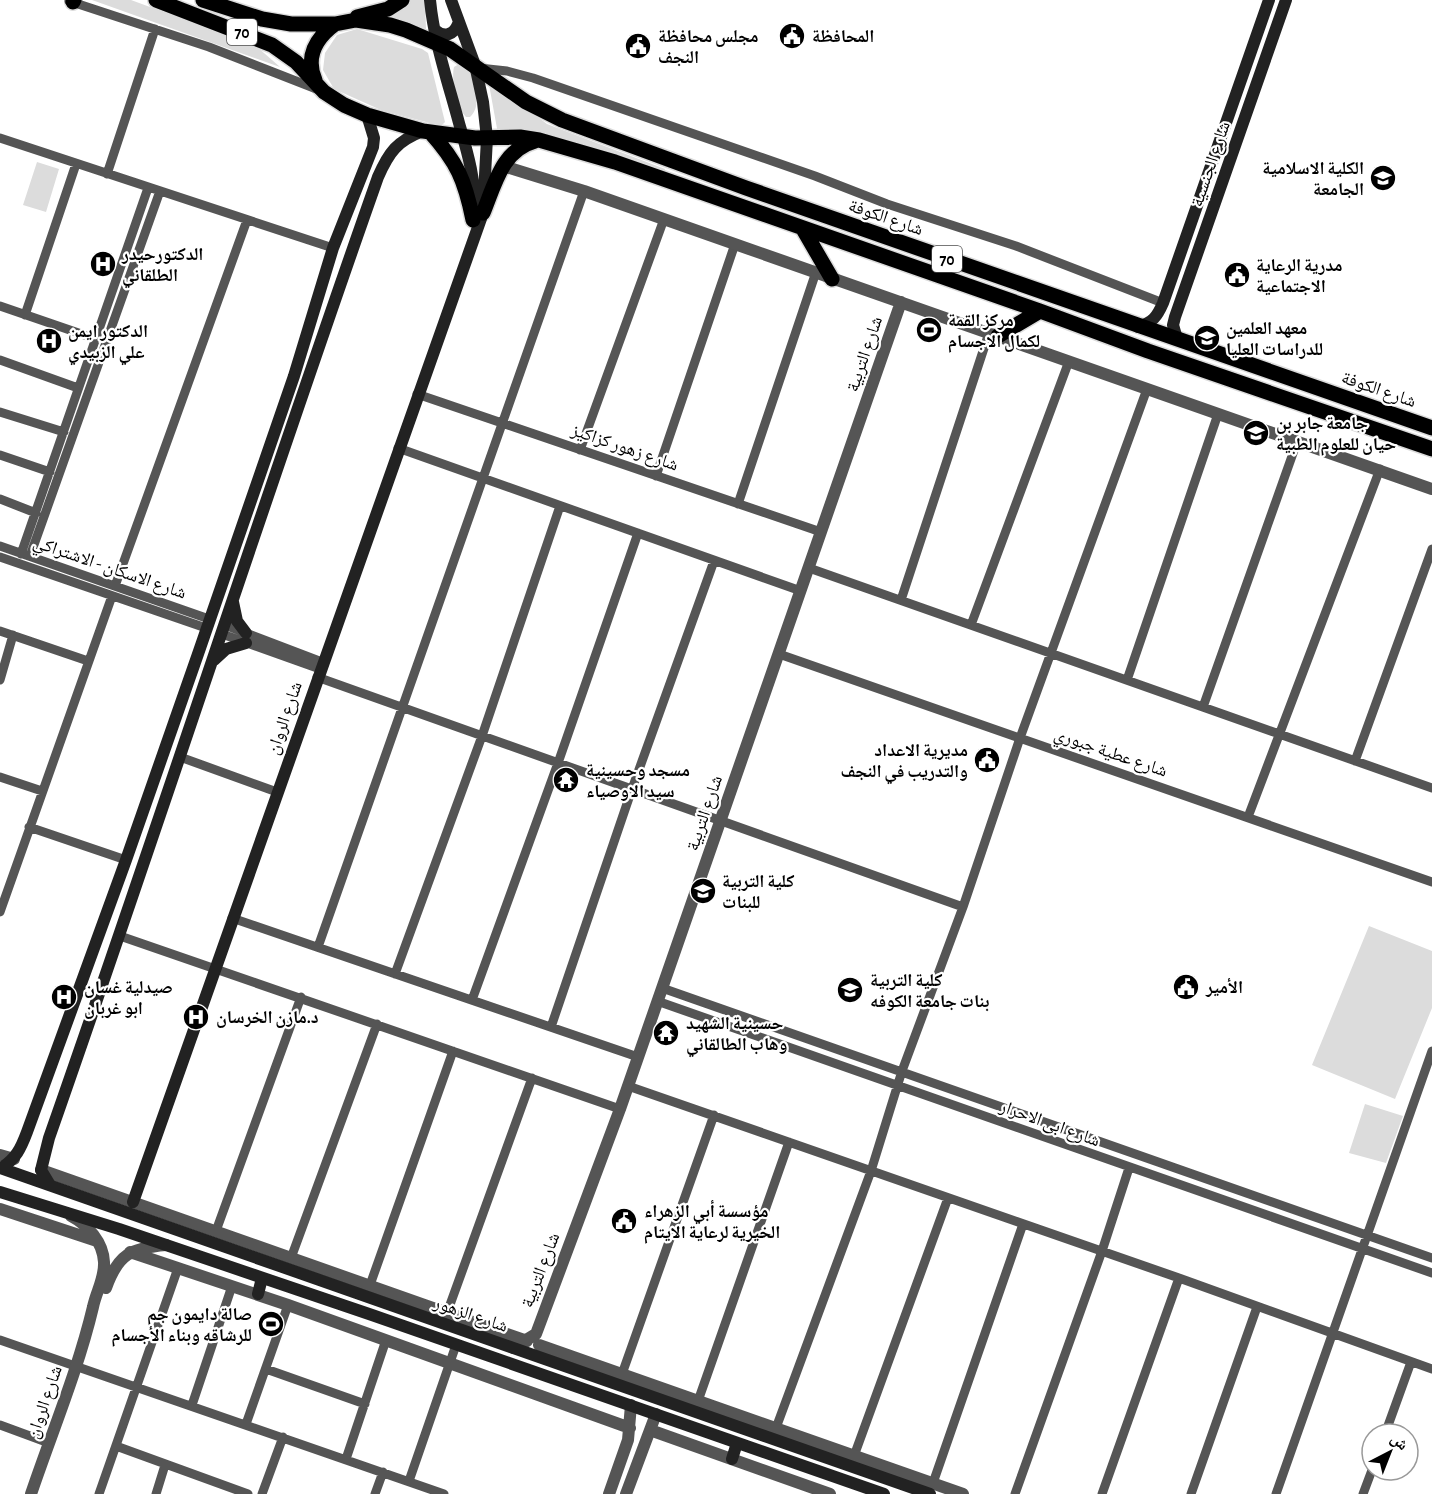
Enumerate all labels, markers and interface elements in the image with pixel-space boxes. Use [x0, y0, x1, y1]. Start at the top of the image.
road number: 70 [227, 19, 257, 45]
public building icon: المحافظة [777, 21, 807, 51]
place label: مجلس محافظة النجف [658, 28, 758, 67]
place label: المحافظة [812, 28, 874, 46]
public building icon: مجلس محافظة النجف [623, 31, 653, 61]
street label: شارع الجنسية [1188, 119, 1235, 210]
place label: الكلية الاسلامية الجامعة [1262, 160, 1364, 199]
school or university icon: الكلية الاسلامية الجامعة [1368, 163, 1398, 193]
street label: شارع الكوفة [846, 197, 925, 240]
place label: الدكتورحيدر الطلقاني [121, 246, 203, 289]
road number: 70 [932, 246, 962, 272]
hospital icon: الدكتورحيدر الطلقاني [88, 249, 118, 279]
place label: مدرية الرعاية الاجتماعية [1256, 257, 1343, 296]
public building icon: مدرية الرعاية الاجتماعية [1222, 260, 1252, 290]
place label: مركز القمة لكمال الاجسام [948, 312, 1040, 353]
street label: شارع التربية [844, 314, 887, 395]
sports icon: مركز القمة لكمال الاجسام [914, 315, 944, 345]
place label: معهد العلمين للدراسات العليا [1226, 320, 1323, 359]
place label: الدكتور ايمن علي الزبيدي [68, 323, 148, 366]
school or university icon: معهد العلمين للدراسات العليا [1192, 323, 1222, 353]
hospital icon: الدكتور ايمن علي الزبيدي [34, 326, 64, 356]
street label: شارع الكوفة [1339, 369, 1418, 412]
place label: جامعة جابر بن حيان للعلوم الطبية [1276, 415, 1396, 456]
school or university icon: جامعة جابر بن حيان للعلوم الطبية [1241, 418, 1271, 448]
street label: شارع زهور كزاكيز [568, 421, 680, 476]
street label: شارع الاسكان - الاشتراكي [29, 533, 189, 607]
street label: شارع الروان [264, 680, 307, 757]
street label: شارع عطية جبوري [1050, 725, 1170, 785]
place label: مديرية الاعداد والتدريب في النجف [841, 742, 968, 785]
public building icon: مديرية الاعداد والتدريب في النجف [972, 745, 1002, 775]
place label: مسجد وحسينية سيد الاوصياء [586, 762, 690, 801]
temple icon: مسجد وحسينية سيد الاوصياء [551, 765, 581, 795]
street label: شارع التربية [684, 773, 727, 854]
place label: كلية التربية للبنات [722, 873, 794, 913]
school or university icon: كلية التربية للبنات [688, 876, 718, 906]
place label: كلية التربية بنات جامعة الكوفه [870, 972, 989, 1012]
public building icon: الأمير [1171, 972, 1201, 1002]
school or university icon: كلية التربية بنات جامعة الكوفه [835, 975, 865, 1005]
place label: الأمير [1205, 978, 1243, 997]
place label: صيدلية غسان ابو غربان [84, 979, 173, 1019]
hospital icon: صيدلية غسان ابو غربان [49, 982, 79, 1012]
hospital icon: د.مازن الخرسان [181, 1002, 211, 1032]
place label: د.مازن الخرسان [216, 1009, 319, 1028]
place label: حسينية الشهيد وهاب الطالقاني [686, 1015, 787, 1058]
temple icon: حسينية الشهيد وهاب الطالقاني [651, 1018, 681, 1048]
street label: شارع ابی الاحرار [996, 1097, 1102, 1151]
place label: مؤسسة أبي الزهراء الخيرية لرعاية الايتام [644, 1200, 780, 1244]
public building icon: مؤسسة أبي الزهراء الخيرية لرعاية الايتام [609, 1206, 639, 1236]
street label: شارع التربية [518, 1230, 564, 1311]
street label: شارع الزهور [430, 1294, 510, 1337]
place label: صالة دايمون جم للرشاقه وبناء الأجسام [111, 1306, 252, 1347]
sports icon: صالة دايمون جم للرشاقه وبناء الأجسام [256, 1309, 286, 1339]
street label: شارع الروان [24, 1364, 67, 1441]
north arrow [1360, 1422, 1420, 1482]
text: ش [1387, 1430, 1411, 1454]

